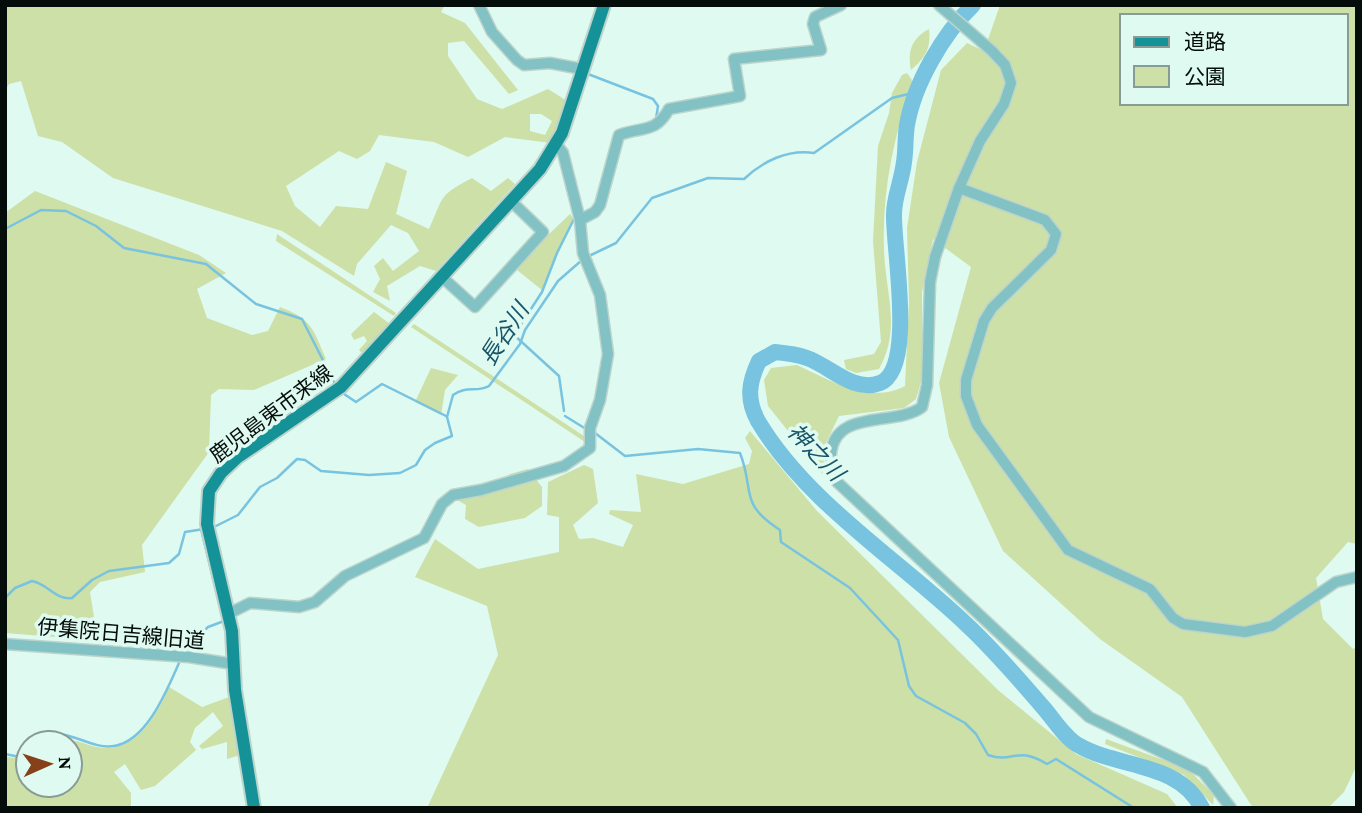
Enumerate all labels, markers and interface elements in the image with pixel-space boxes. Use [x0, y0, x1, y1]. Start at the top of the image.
legend [1120, 14, 1348, 105]
text: 道路 [1184, 30, 1226, 54]
text: 公園 [1184, 65, 1226, 89]
water label: 長谷川 [474, 295, 535, 370]
street label: 鹿児島東市来線 [205, 360, 337, 468]
water label: 神之川 [783, 418, 851, 488]
street label: 伊集院日吉線旧道 [36, 615, 206, 653]
north arrow [14, 729, 84, 799]
text: N [55, 756, 76, 770]

